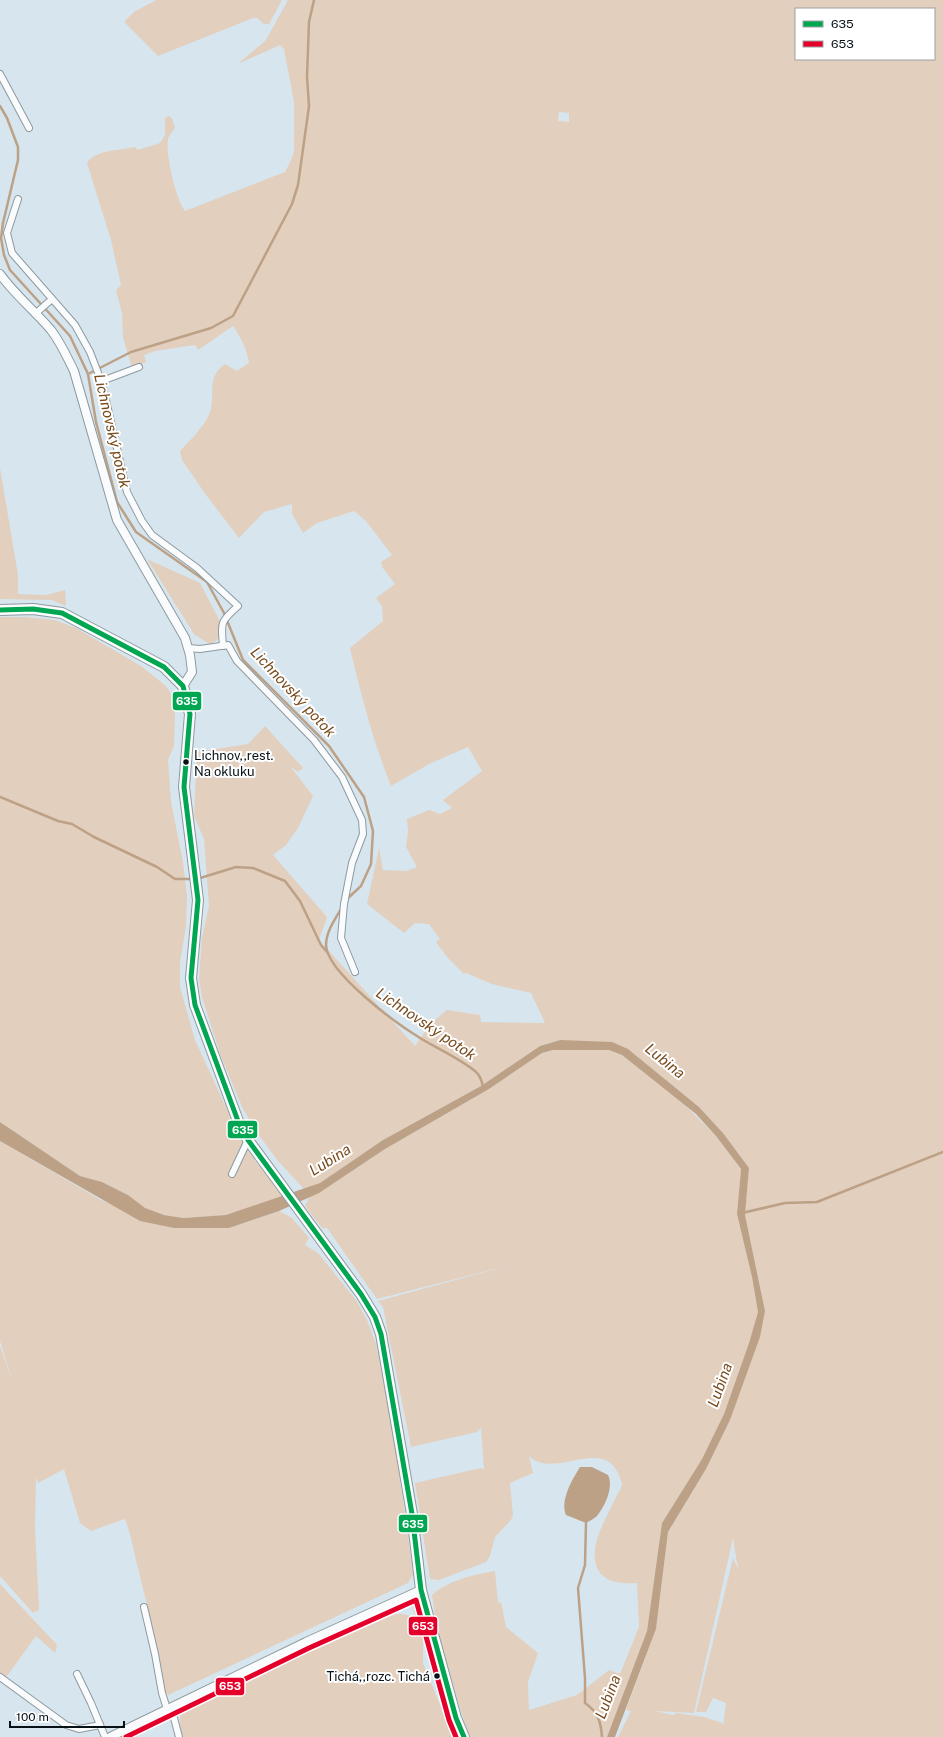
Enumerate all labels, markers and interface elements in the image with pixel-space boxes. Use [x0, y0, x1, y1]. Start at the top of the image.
legend [795, 8, 935, 60]
text: 635 [831, 17, 854, 31]
text: 653 [831, 37, 854, 51]
water label: Lichnovský potok [91, 372, 134, 491]
water label: Lichnovský potok [247, 643, 340, 741]
line badge: 635 [172, 691, 202, 711]
text: 635 [176, 695, 198, 707]
place label: Lichnov,,rest. Na okluku [194, 748, 274, 779]
marker: Lichnov,,rest. Na okluku [181, 757, 191, 767]
water label: Lichnovský potok [373, 984, 480, 1064]
water label: Lubina [642, 1040, 688, 1082]
line badge: 635 [227, 1120, 258, 1139]
text: 635 [232, 1124, 254, 1136]
water label: Lubina [306, 1140, 354, 1179]
water label: Lubina [704, 1360, 735, 1409]
line badge: 635 [398, 1514, 428, 1533]
text: 635 [402, 1518, 424, 1530]
line badge: 653 [408, 1616, 438, 1636]
text: 653 [412, 1620, 434, 1632]
place label: Tichá,,rozc. Tichá [326, 1669, 430, 1684]
marker: Tichá,,rozc. Tichá [432, 1671, 442, 1681]
water label: Lubina [591, 1672, 624, 1721]
line badge: 653 [215, 1677, 245, 1696]
text: 653 [219, 1680, 241, 1692]
scale bar [10, 1703, 124, 1729]
text: 100 m [16, 1710, 49, 1724]

